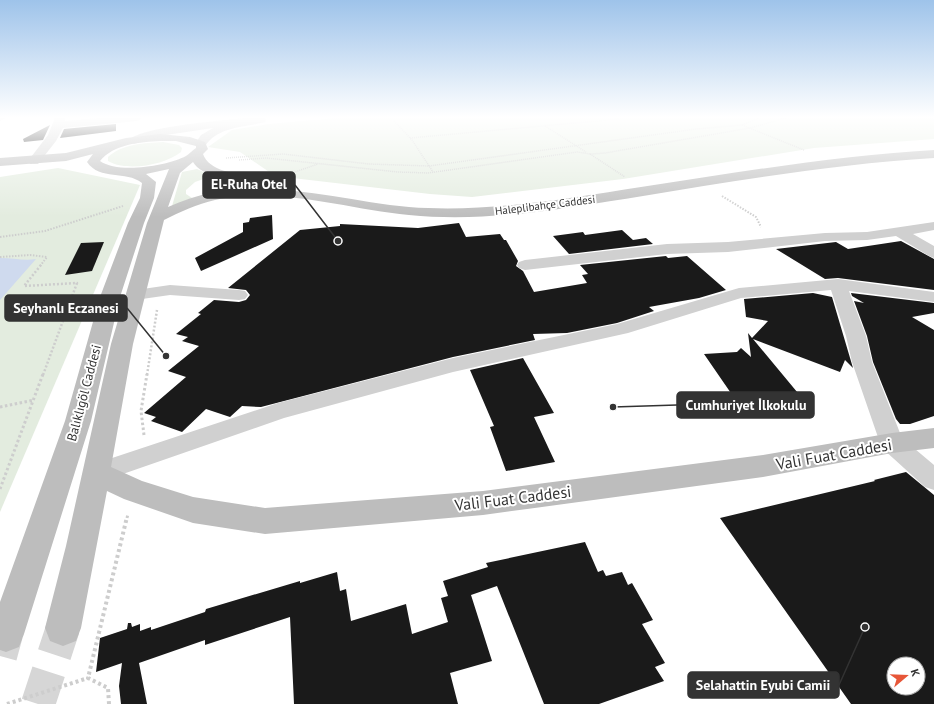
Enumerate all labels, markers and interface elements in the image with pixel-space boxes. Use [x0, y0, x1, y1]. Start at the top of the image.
callout: El-Ruha Otel [203, 172, 295, 198]
text: El-Ruha Otel [211, 175, 288, 193]
street label: Haleplibahçe Caddesi [494, 192, 596, 218]
callout: Seyhanlı Eczanesi [5, 295, 127, 321]
text: Seyhanlı Eczanesi [13, 299, 119, 317]
street label: Balıklıgöl Caddesi [63, 343, 105, 443]
callout: Cumhuriyet İlkokulu [677, 392, 814, 418]
text: Cumhuriyet İlkokulu [686, 396, 806, 414]
street label: Vali Fuat Caddesi [774, 434, 893, 474]
street label: Vali Fuat Caddesi [453, 481, 572, 515]
north arrow [886, 656, 926, 696]
text: K [908, 667, 923, 678]
callout: Selahattin Eyubi Camii [688, 672, 839, 698]
text: Selahattin Eyubi Camii [696, 676, 830, 694]

